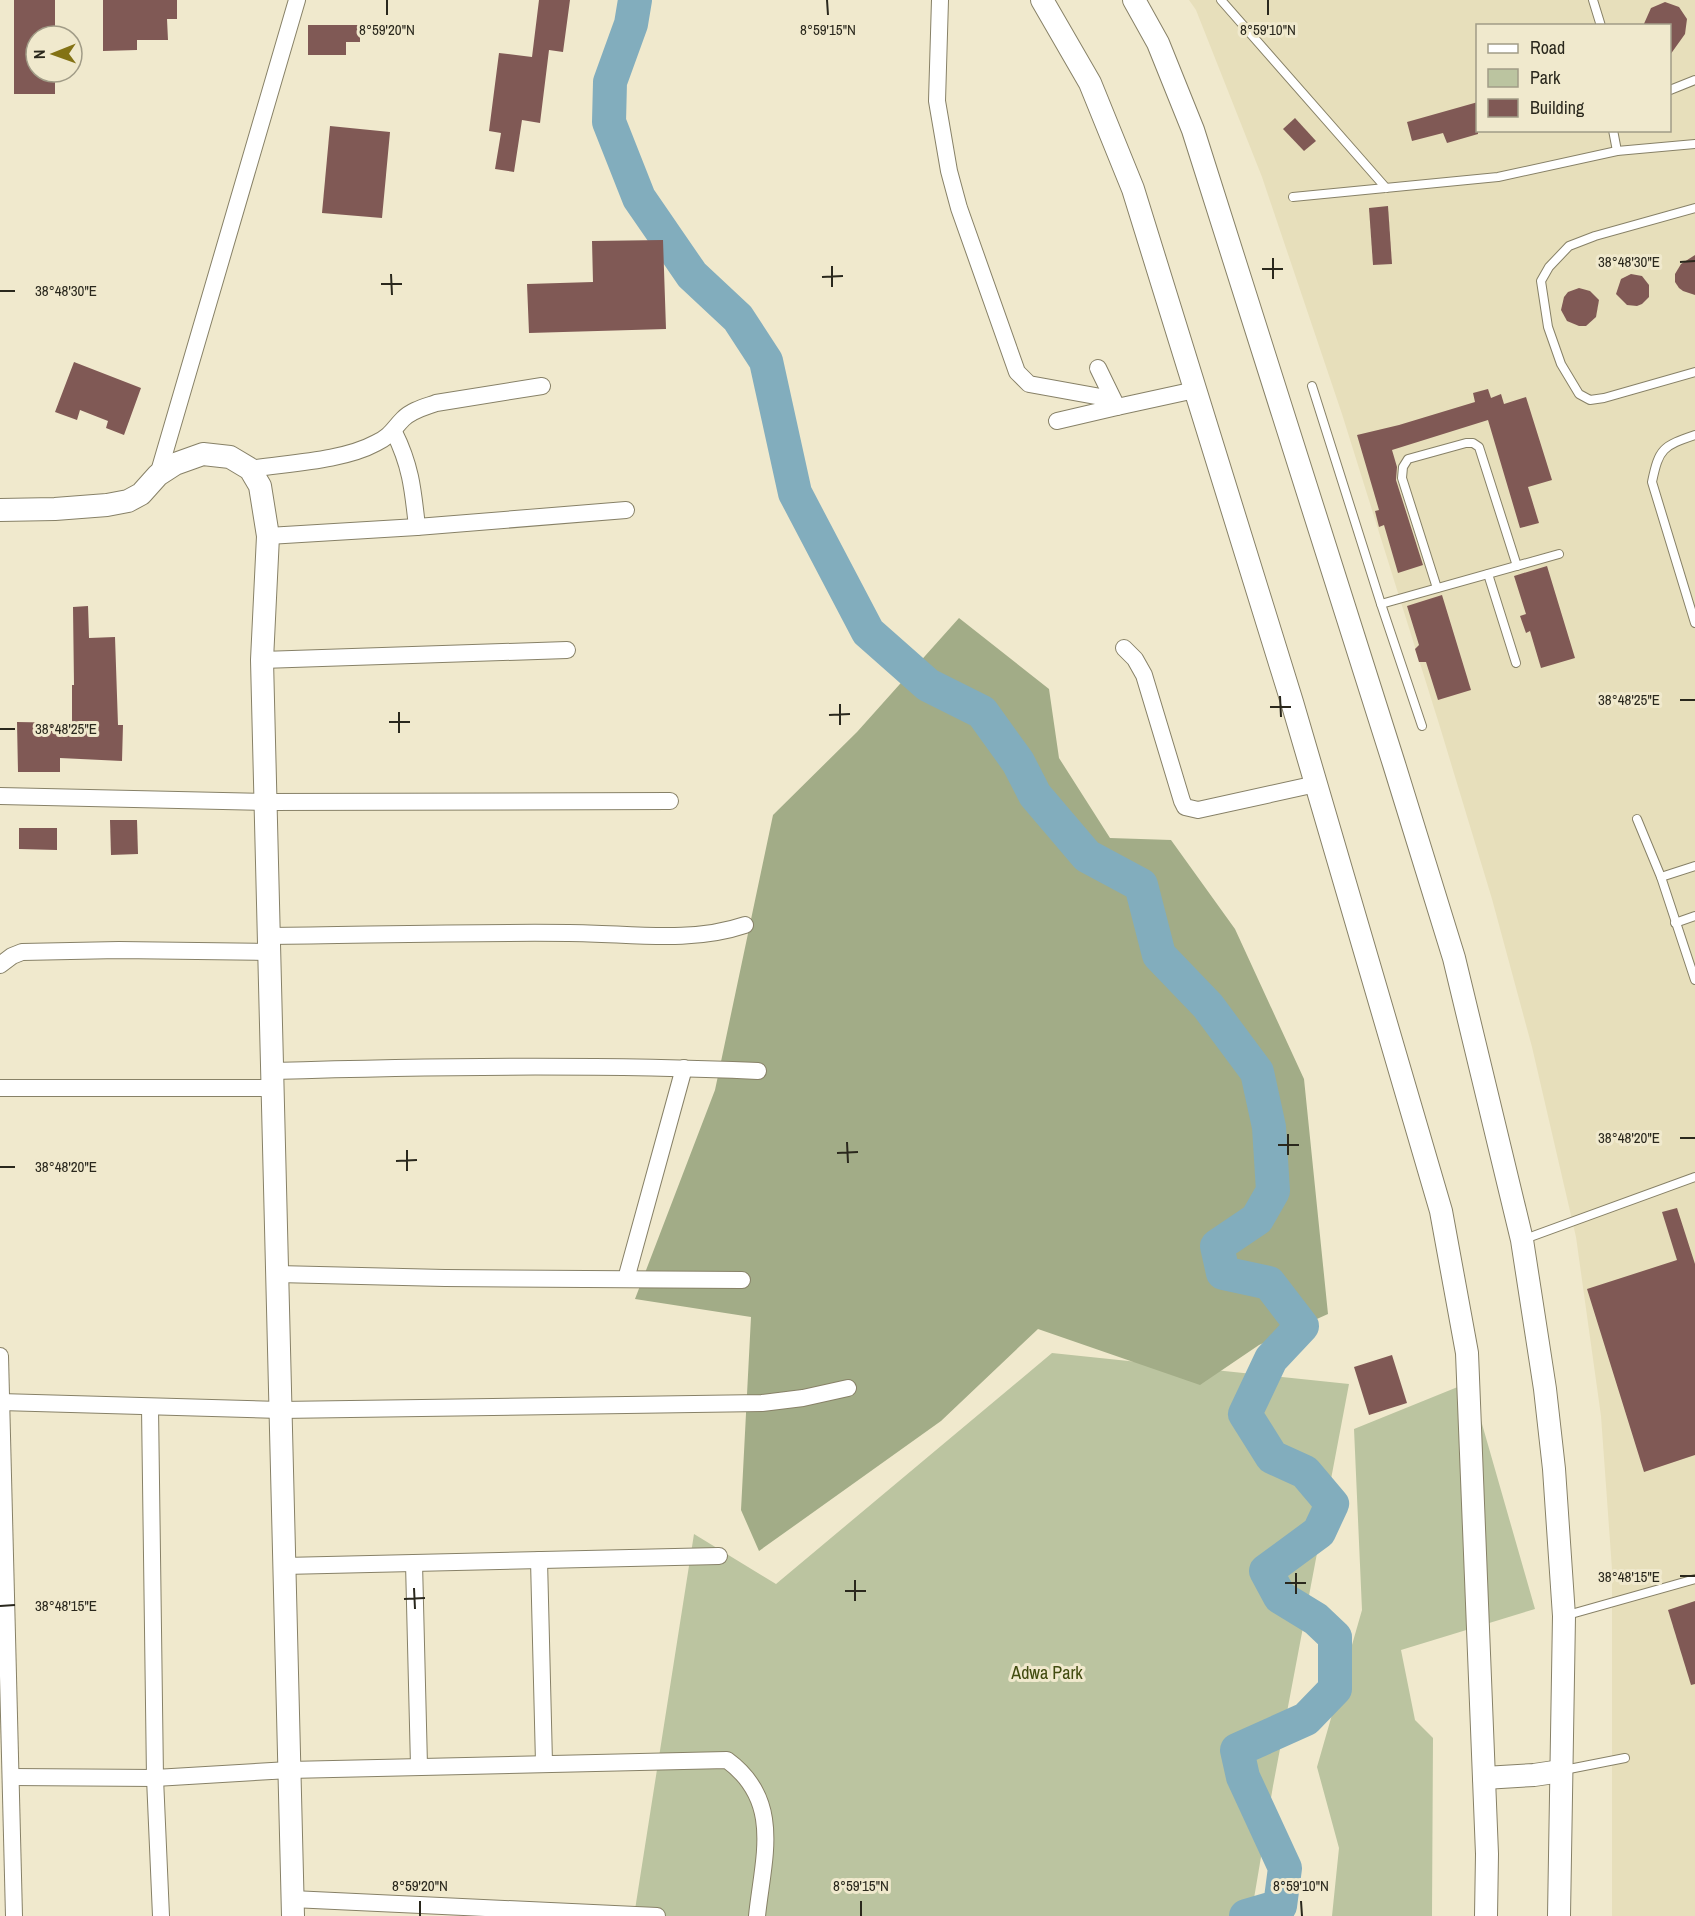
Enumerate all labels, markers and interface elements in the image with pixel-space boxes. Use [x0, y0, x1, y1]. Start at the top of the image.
text: 8°59'20"N [359, 19, 415, 40]
text: 8°59'15"N [800, 19, 856, 40]
text: 8°59'10"N [1240, 19, 1296, 40]
north arrow [24, 24, 84, 84]
legend [1476, 24, 1671, 132]
text: Road [1530, 35, 1565, 60]
text: N [28, 49, 50, 59]
text: Park [1530, 65, 1561, 90]
text: Building [1530, 95, 1585, 120]
text: 38°48'30"E [1598, 251, 1660, 272]
text: 38°48'30"E [35, 280, 97, 301]
text: 38°48'25"E [1598, 689, 1660, 710]
text: 38°48'25"E [35, 718, 97, 739]
text: 38°48'20"E [1598, 1127, 1660, 1148]
text: 38°48'20"E [35, 1156, 97, 1177]
text: 38°48'15"E [1598, 1566, 1660, 1587]
text: 38°48'15"E [35, 1595, 97, 1616]
park label: Adwa Park [1010, 1660, 1083, 1685]
text: 8°59'20"N [392, 1875, 448, 1896]
text: 8°59'15"N [833, 1875, 889, 1896]
text: 8°59'10"N [1273, 1875, 1329, 1896]

